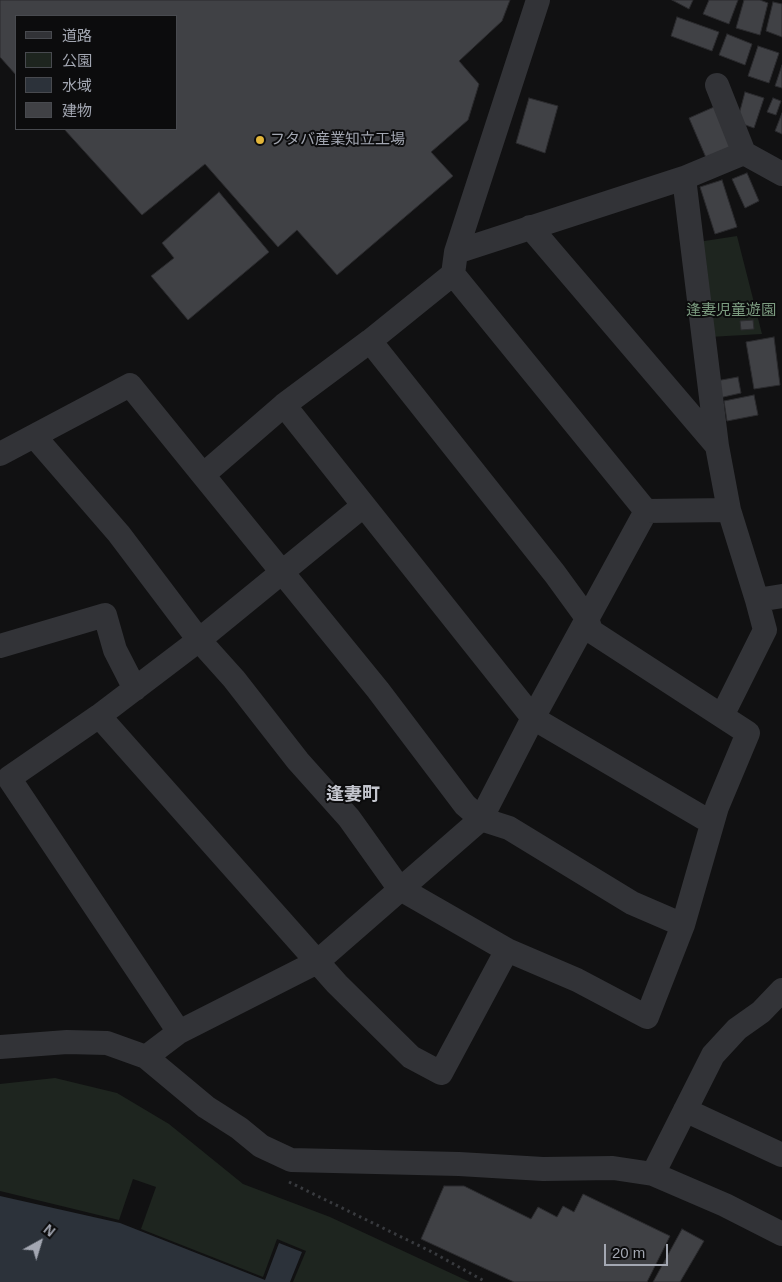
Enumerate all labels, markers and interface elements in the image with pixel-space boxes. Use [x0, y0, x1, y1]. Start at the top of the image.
legend [15, 15, 178, 130]
text: 道路 [62, 27, 92, 44]
text: 公園 [62, 52, 92, 69]
text: 水域 [62, 77, 92, 94]
text: 建物 [62, 102, 92, 119]
place label: フタバ産業知立工場 [270, 131, 405, 149]
marker: フタバ産業知立工場 [254, 134, 266, 146]
park label: 逢妻児童遊園 [686, 302, 776, 320]
district label: 逢妻町 [326, 784, 380, 806]
north arrow [15, 1217, 65, 1267]
text: N [40, 1221, 58, 1240]
scale bar [607, 1234, 671, 1266]
text: 20 m [612, 1244, 645, 1261]

